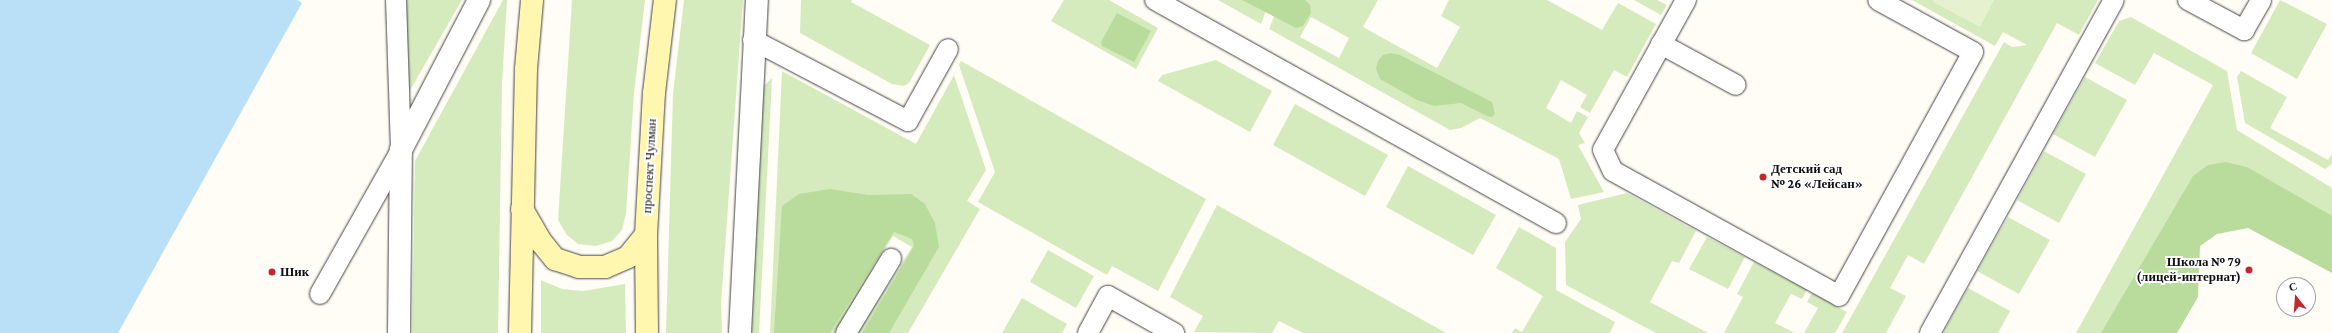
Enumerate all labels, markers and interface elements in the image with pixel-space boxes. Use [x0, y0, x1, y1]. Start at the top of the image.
street label: проспект Чулман [640, 118, 660, 214]
place label: Детский сад № 26 «Лейсан» [1771, 162, 1863, 193]
marker: Детский сад № 26 «Лейсан» [1758, 172, 1768, 182]
place label: Школа № 79 (лицей-интернат) [2136, 255, 2241, 286]
place label: Шик [280, 264, 309, 280]
marker: Школа № 79 (лицей-интернат) [2244, 265, 2254, 275]
marker: Шик [267, 267, 277, 277]
north arrow [2276, 277, 2316, 317]
text: С [2287, 280, 2298, 293]

